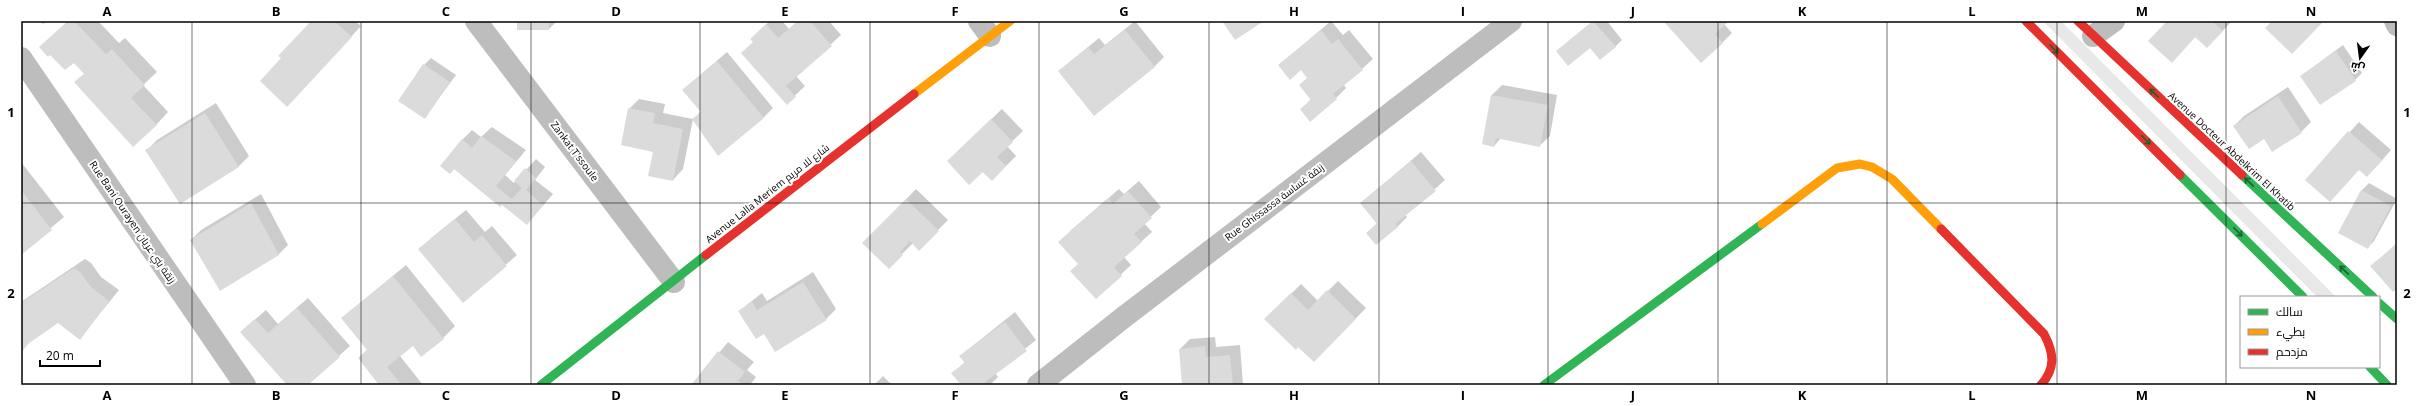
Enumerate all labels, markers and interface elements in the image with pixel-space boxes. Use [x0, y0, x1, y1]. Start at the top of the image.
text: A [103, 2, 112, 20]
text: B [272, 2, 281, 20]
text: C [442, 2, 450, 20]
text: D [611, 2, 621, 20]
text: E [781, 2, 789, 20]
text: F [951, 2, 959, 20]
text: G [1119, 2, 1129, 20]
text: H [1289, 2, 1299, 20]
text: I [1461, 2, 1465, 20]
text: J [1630, 2, 1635, 20]
text: K [1798, 2, 1807, 20]
text: L [1968, 2, 1976, 20]
text: M [2136, 2, 2148, 20]
text: N [2306, 2, 2316, 20]
north arrow [2340, 38, 2380, 78]
one-way arrow [2049, 44, 2059, 53]
text: ش [2349, 59, 2366, 77]
street label: Avenue Docteur Abdelkrim El Khatib [2166, 88, 2298, 214]
one-way arrow [2149, 89, 2159, 98]
text: 1 [7, 103, 15, 121]
text: 1 [2403, 103, 2411, 121]
street label: Zankat T'ssoule [548, 118, 602, 184]
one-way arrow [2141, 135, 2151, 145]
street label: Avenue Lalla Meriem شارع للا مريم [702, 140, 832, 247]
street label: Rue Bani Ourayen زنقة بني عريان [86, 158, 179, 287]
street label: Rue Ghissassa زنقة غساسة [1222, 160, 1326, 244]
one-way arrow [2244, 177, 2254, 187]
one-way arrow [2233, 227, 2243, 237]
one-way arrow [2339, 266, 2350, 275]
text: 2 [7, 284, 15, 302]
text: 2 [2403, 284, 2411, 302]
legend [2240, 296, 2380, 368]
text: سالك [2276, 303, 2303, 320]
text: بطيء [2276, 323, 2305, 342]
scale bar [40, 342, 100, 368]
text: مزدحم [2276, 343, 2308, 360]
text: 20 m [46, 347, 74, 364]
text: A [103, 386, 112, 404]
text: B [272, 386, 281, 404]
text: C [442, 386, 450, 404]
text: D [611, 386, 621, 404]
text: E [781, 386, 789, 404]
text: F [951, 386, 959, 404]
text: G [1119, 386, 1129, 404]
text: H [1289, 386, 1299, 404]
text: I [1461, 386, 1465, 404]
text: J [1630, 386, 1635, 404]
text: K [1798, 386, 1807, 404]
text: L [1968, 386, 1976, 404]
text: M [2136, 386, 2148, 404]
text: N [2306, 386, 2316, 404]

